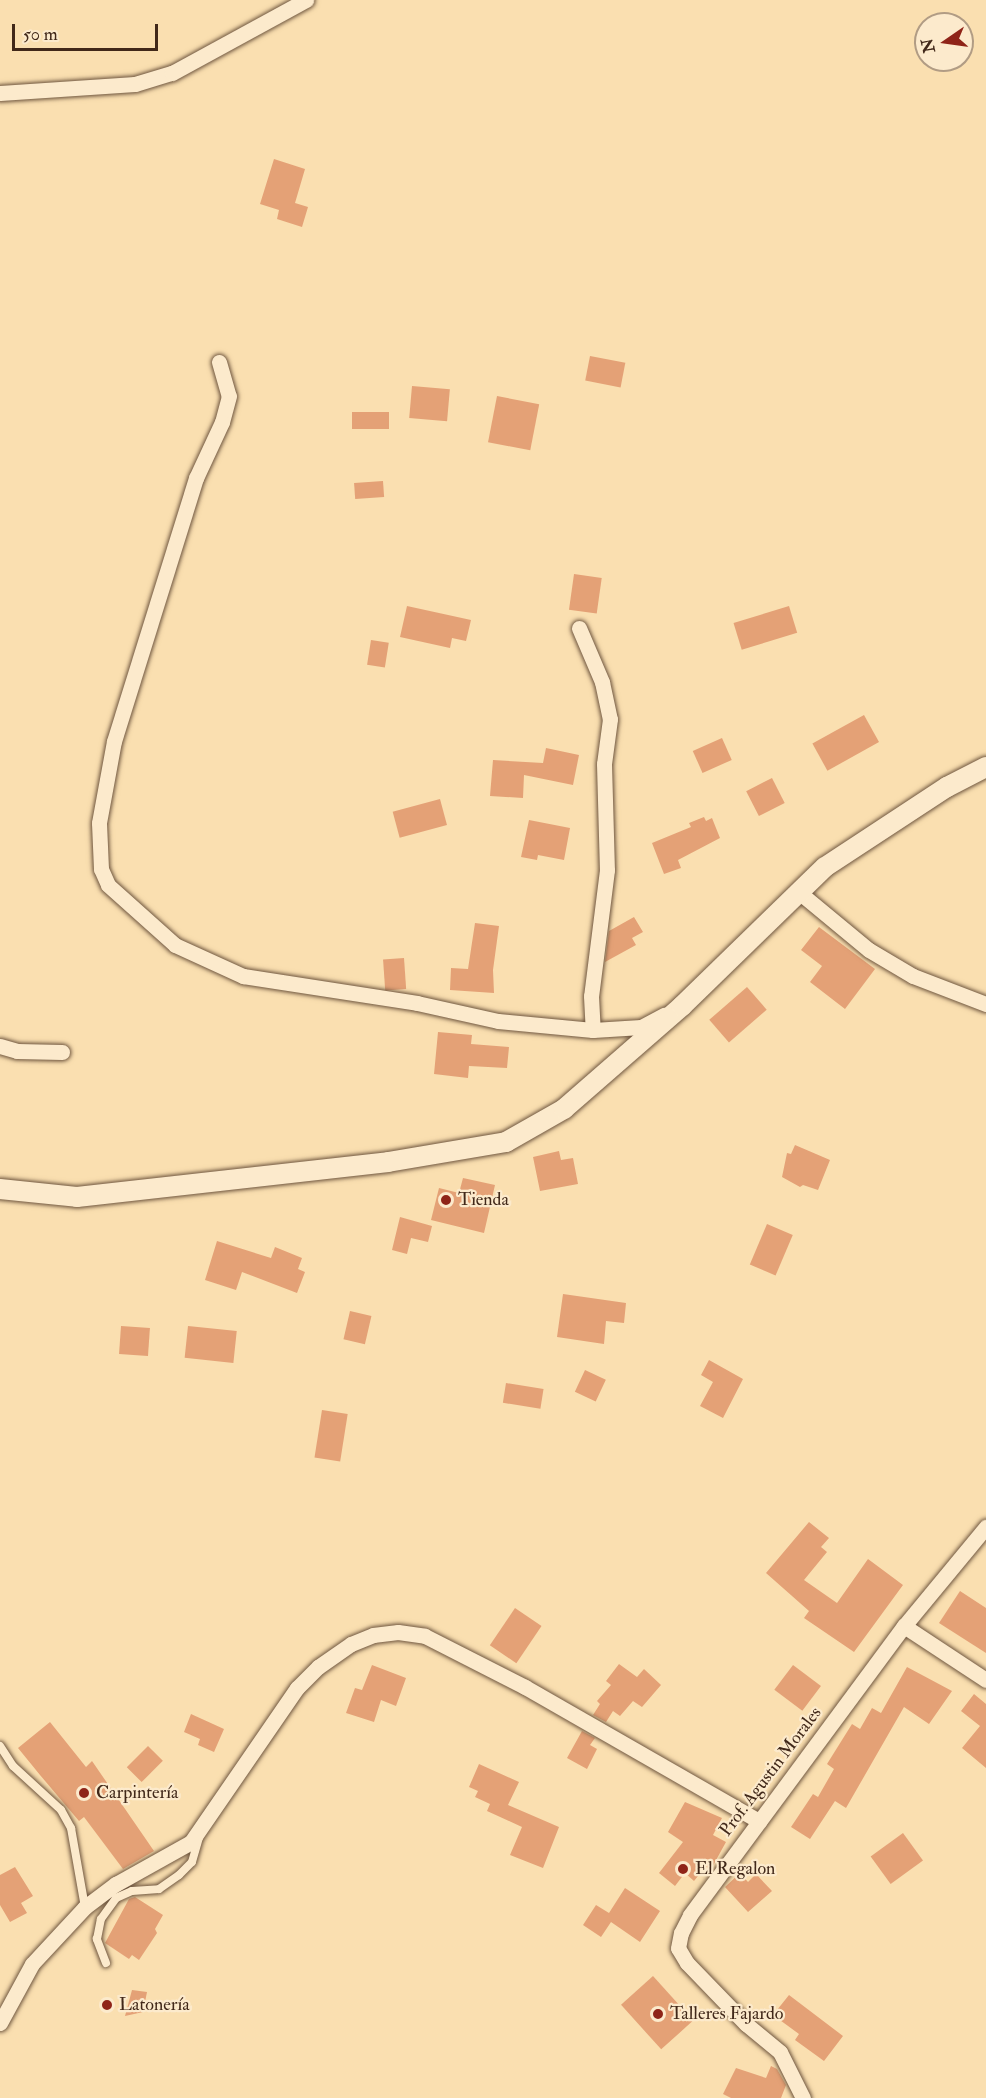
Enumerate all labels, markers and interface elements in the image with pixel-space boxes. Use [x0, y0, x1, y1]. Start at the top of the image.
scale bar [15, 12, 160, 50]
north arrow [914, 12, 974, 72]
text: 50 m [23, 23, 58, 46]
text: N [917, 36, 940, 55]
place label: Tienda [458, 1189, 509, 1211]
marker: Tienda [439, 1193, 453, 1207]
street label: Prof. Agustin Morales [715, 1703, 827, 1841]
place label: Carpintería [96, 1782, 178, 1804]
marker: Carpintería [77, 1786, 91, 1800]
place label: El Regalon [695, 1858, 775, 1880]
marker: El Regalon [676, 1862, 690, 1876]
place label: Latonería [119, 1994, 190, 2016]
marker: Latonería [100, 1998, 114, 2012]
place label: Talleres Fajardo [670, 2003, 783, 2025]
marker: Talleres Fajardo [651, 2007, 665, 2021]

